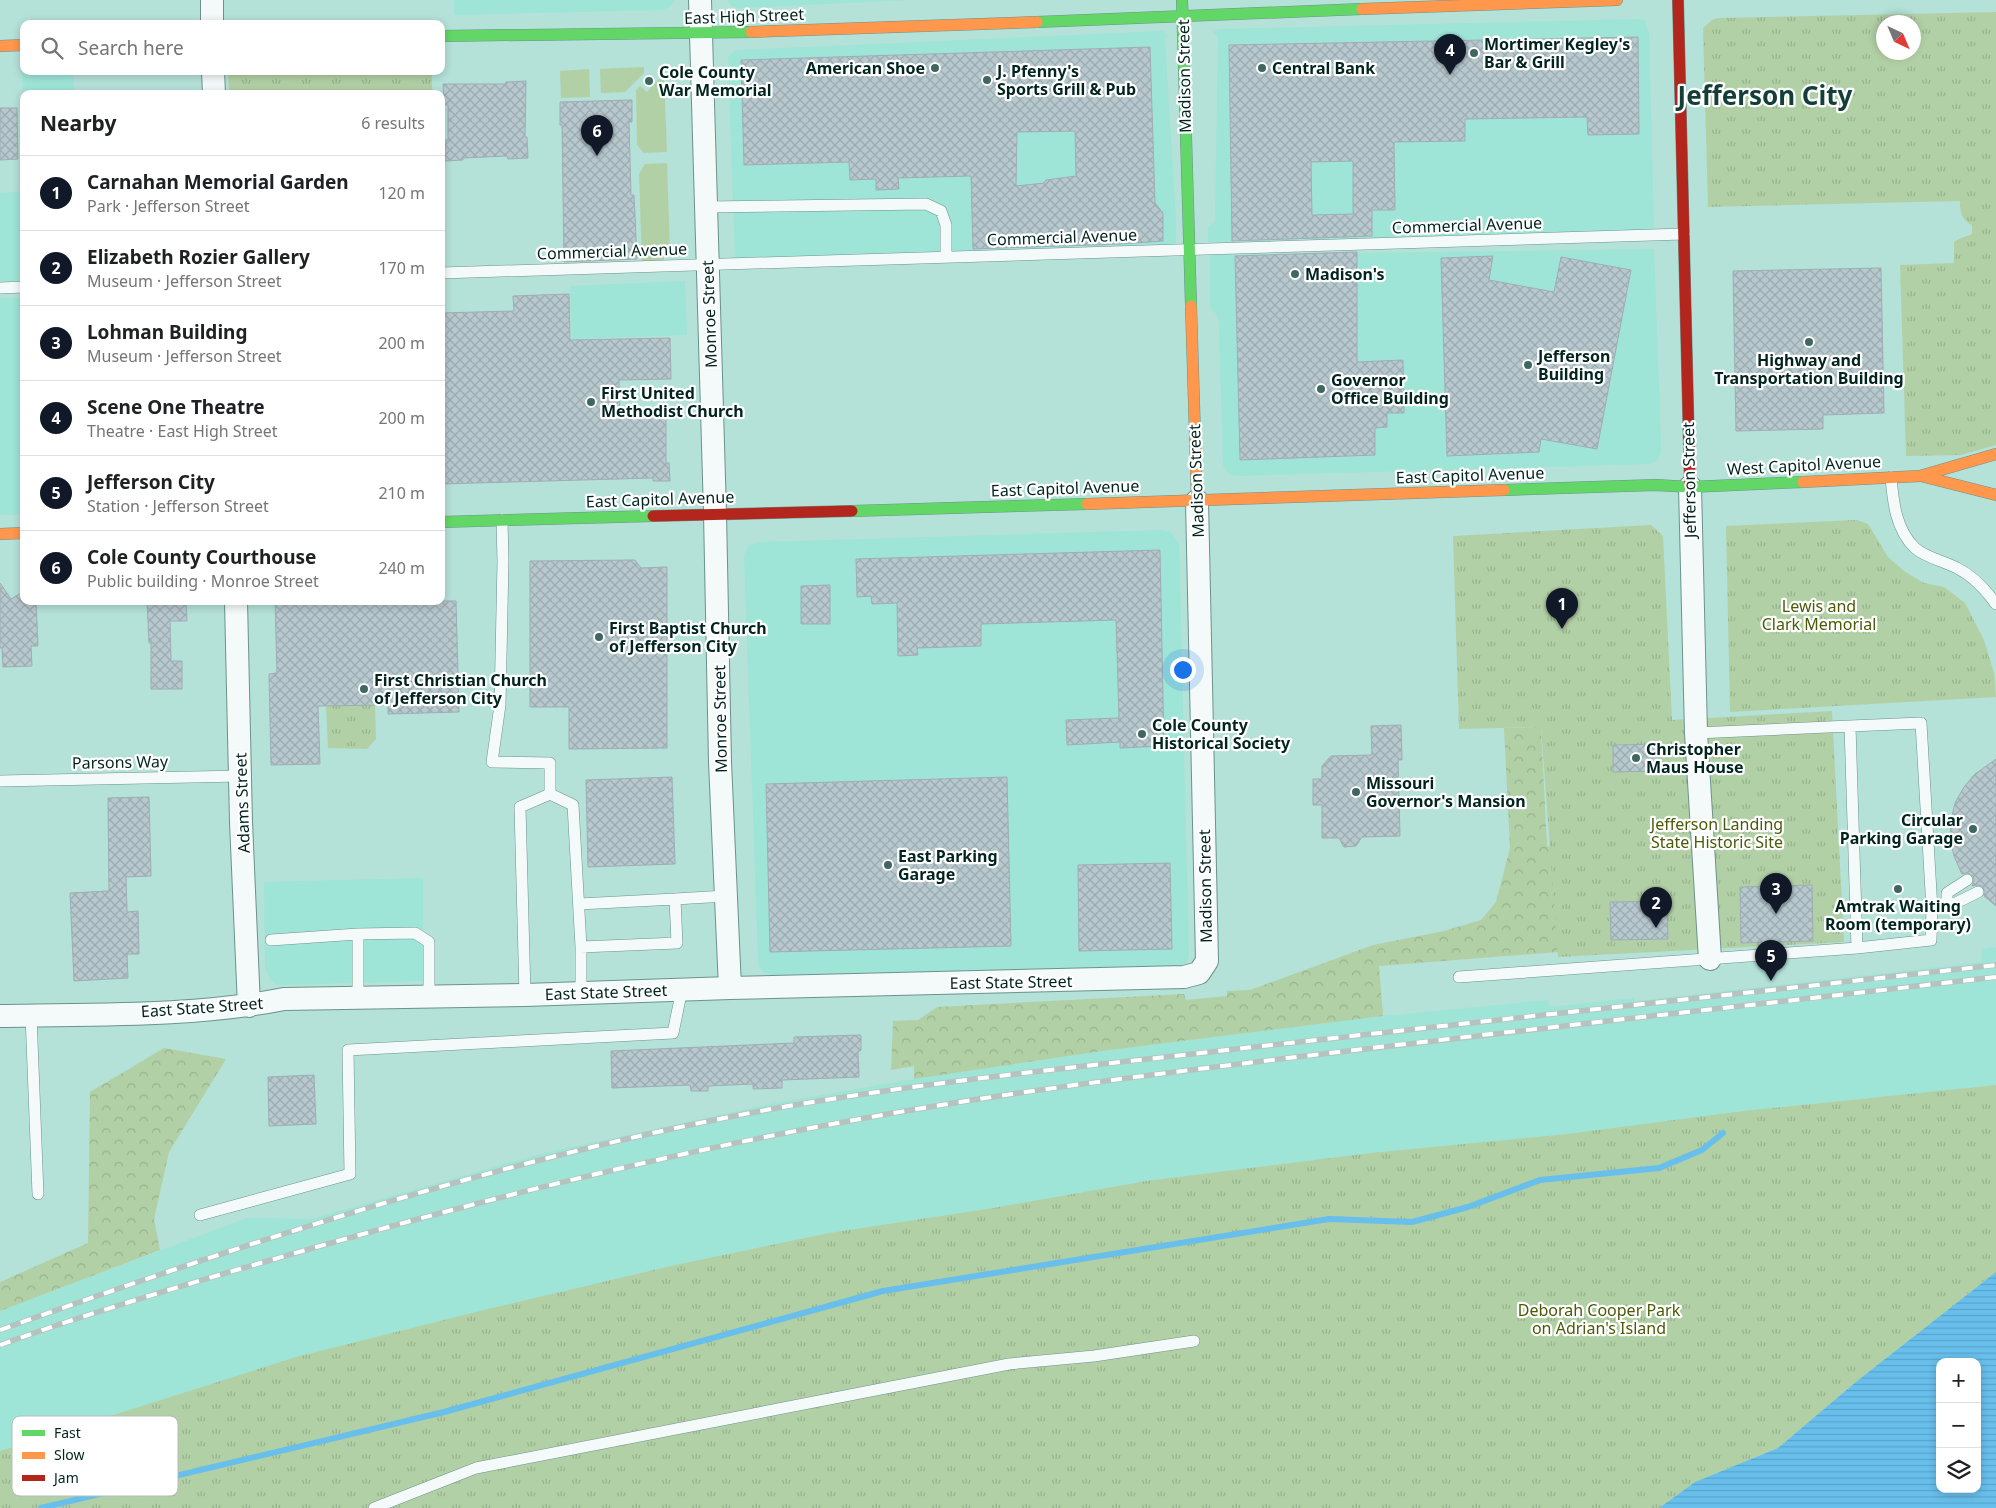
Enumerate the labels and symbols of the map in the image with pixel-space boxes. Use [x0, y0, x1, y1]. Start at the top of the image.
street label: East High Street [684, 3, 805, 29]
north arrow [1876, 15, 1921, 60]
street label: Madison Street [1172, 19, 1196, 133]
place label: Mortimer Kegley's Bar & Grill [1484, 33, 1630, 73]
pin: 4 [1434, 34, 1466, 75]
marker: Mortimer Kegley's Bar & Grill [1468, 47, 1480, 59]
place label: American Shoe [806, 57, 925, 79]
place label: Central Bank [1272, 57, 1375, 79]
place label: J. Pfenny's Sports Grill & Pub [995, 60, 1136, 100]
place label: Cole County War Memorial [659, 61, 772, 101]
marker: American Shoe [929, 62, 941, 74]
marker: Central Bank [1256, 62, 1268, 74]
marker: J. Pfenny's Sports Grill & Pub [981, 74, 993, 86]
marker: Cole County War Memorial [643, 75, 655, 87]
district label: Jefferson City [1676, 77, 1853, 113]
pin: 6 [581, 115, 613, 156]
street label: Commercial Avenue [1392, 211, 1542, 239]
street label: Commercial Avenue [987, 223, 1137, 251]
street label: Commercial Avenue [537, 237, 687, 265]
street label: Monroe Street [696, 259, 722, 368]
place label: Madison's [1305, 263, 1385, 285]
marker: Madison's [1289, 268, 1301, 280]
marker: Highway and Transportation Building [1803, 336, 1815, 348]
place label: Jefferson Building [1536, 345, 1610, 385]
place label: Highway and Transportation Building [1714, 349, 1904, 389]
marker: Jefferson Building [1522, 359, 1534, 371]
place label: Governor Office Building [1331, 369, 1449, 409]
place label: First United Methodist Church [601, 382, 744, 422]
marker: Governor Office Building [1315, 383, 1327, 395]
marker: First United Methodist Church [585, 396, 597, 408]
street label: Jefferson Street [1677, 422, 1701, 540]
street label: Madison Street [1183, 424, 1209, 538]
street label: West Capitol Avenue [1726, 450, 1882, 480]
street label: East Capitol Avenue [1395, 461, 1545, 489]
street label: East Capitol Avenue [990, 474, 1140, 502]
street label: East Capitol Avenue [585, 485, 735, 513]
pin: 1 [1546, 588, 1578, 629]
park label: Lewis and Clark Memorial [1762, 595, 1876, 635]
place label: First Baptist Church of Jefferson City [609, 617, 767, 657]
marker: First Baptist Church of Jefferson City [593, 631, 605, 643]
your location [1170, 657, 1196, 683]
street label: Monroe Street [708, 665, 732, 773]
place label: First Christian Church of Jefferson City [374, 669, 547, 709]
marker: First Christian Church of Jefferson City [358, 683, 370, 695]
place label: Cole County Historical Society [1152, 714, 1291, 754]
marker: Cole County Historical Society [1136, 728, 1148, 740]
place label: Christopher Maus House [1646, 738, 1744, 778]
street label: Parsons Way [72, 750, 169, 774]
street label: Adams Street [229, 752, 255, 854]
marker: Christopher Maus House [1630, 752, 1642, 764]
place label: Missouri Governor's Mansion [1366, 772, 1526, 812]
marker: Missouri Governor's Mansion [1350, 786, 1362, 798]
place label: Circular Parking Garage [1840, 809, 1963, 849]
park label: Jefferson Landing State Historic Site [1649, 813, 1783, 853]
marker: Circular Parking Garage [1967, 823, 1979, 835]
street label: Madison Street [1193, 829, 1217, 943]
place label: East Parking Garage [898, 845, 998, 885]
marker: East Parking Garage [882, 859, 894, 871]
pin: 3 [1760, 873, 1792, 914]
marker: Amtrak Waiting Room (temporary) [1892, 883, 1904, 895]
pin: 2 [1640, 887, 1672, 928]
place label: Amtrak Waiting Room (temporary) [1825, 895, 1971, 935]
pin: 5 [1755, 940, 1787, 981]
street label: East State Street [949, 970, 1073, 994]
street label: East State Street [544, 979, 668, 1005]
street label: East State Street [140, 992, 264, 1022]
park label: Deborah Cooper Park on Adrian's Island [1518, 1299, 1681, 1339]
legend [12, 1416, 178, 1496]
text: Fast [54, 1423, 81, 1442]
text: Slow [54, 1445, 85, 1464]
text: Jam [52, 1468, 79, 1487]

